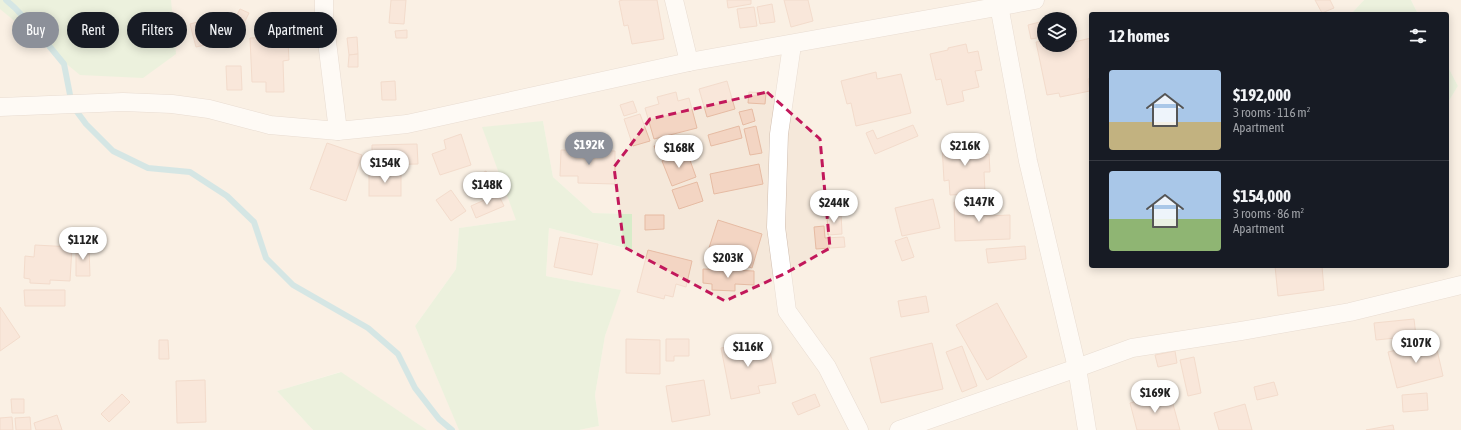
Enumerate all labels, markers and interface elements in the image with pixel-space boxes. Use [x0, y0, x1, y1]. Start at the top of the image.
chip: Buy [12, 12, 59, 48]
chip: Rent [67, 12, 119, 48]
chip: Filters [127, 12, 187, 48]
chip: New [195, 12, 246, 48]
chip: Apartment [254, 12, 337, 48]
map controls [1037, 12, 1077, 52]
button: layers [1037, 12, 1077, 52]
icon: filters [1407, 25, 1429, 47]
text: 12 homes [1109, 26, 1170, 46]
text: $192,000 [1233, 85, 1291, 105]
icon: home [1141, 86, 1189, 134]
text: 3 rooms · 116 m² [1233, 105, 1310, 120]
text: Apartment [1233, 120, 1284, 135]
pin: $192K [561, 132, 617, 166]
pin: $216K [937, 133, 993, 167]
pin: $168K [651, 135, 707, 169]
text: $192K [574, 137, 604, 152]
text: $216K [950, 138, 980, 153]
text: $168K [664, 140, 694, 155]
pin: $154K [357, 150, 413, 184]
text: $154K [370, 155, 400, 170]
pin: $148K [459, 172, 515, 206]
text: $148K [472, 177, 502, 192]
text: $154,000 [1233, 186, 1291, 206]
icon: home [1141, 187, 1189, 235]
pin: $147K [951, 189, 1007, 223]
pin: $244K [806, 190, 862, 224]
text: $147K [964, 194, 994, 209]
text: $244K [819, 195, 849, 210]
text: 3 rooms · 86 m² [1233, 206, 1304, 221]
text: Apartment [1233, 221, 1284, 236]
pin: $112K [55, 227, 111, 261]
text: $112K [68, 232, 98, 247]
pin: $203K [700, 245, 756, 279]
text: $203K [713, 250, 743, 265]
pin: $107K [1388, 330, 1444, 364]
pin: $116K [720, 334, 776, 368]
text: $107K [1401, 335, 1431, 350]
text: $116K [733, 339, 763, 354]
pin: $169K [1127, 380, 1183, 414]
text: $169K [1140, 385, 1170, 400]

